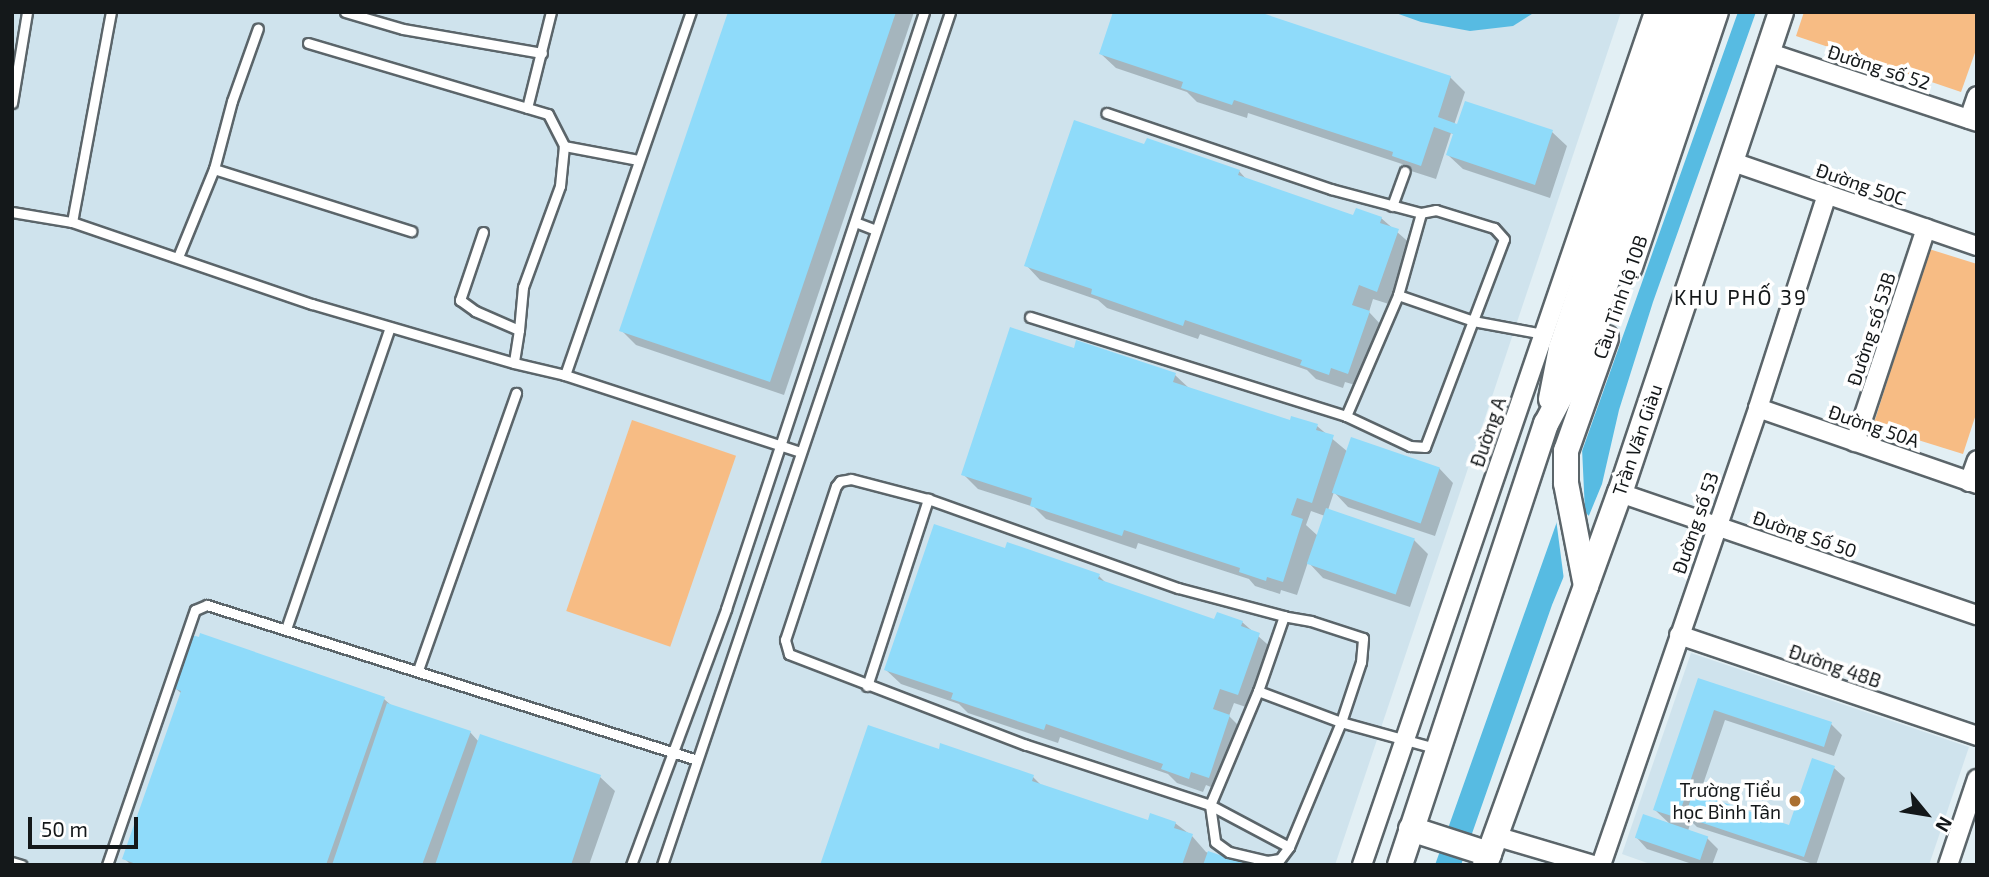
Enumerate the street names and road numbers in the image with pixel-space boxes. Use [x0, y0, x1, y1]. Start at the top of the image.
street label: Đường số 52 [1825, 40, 1933, 94]
street label: Đường 50C [1813, 158, 1909, 210]
street label: Cầu Tỉnh lộ 10B [1588, 232, 1652, 362]
street label: Đường số 53B [1842, 269, 1900, 389]
street label: Trần Văn Giàu [1607, 381, 1667, 499]
street label: Đường A [1465, 394, 1511, 470]
street label: Đường 50A [1826, 400, 1922, 452]
street label: Đường số 53 [1667, 469, 1723, 577]
street label: Đường Số 50 [1750, 506, 1860, 562]
street label: Đường 48B [1786, 640, 1884, 692]

